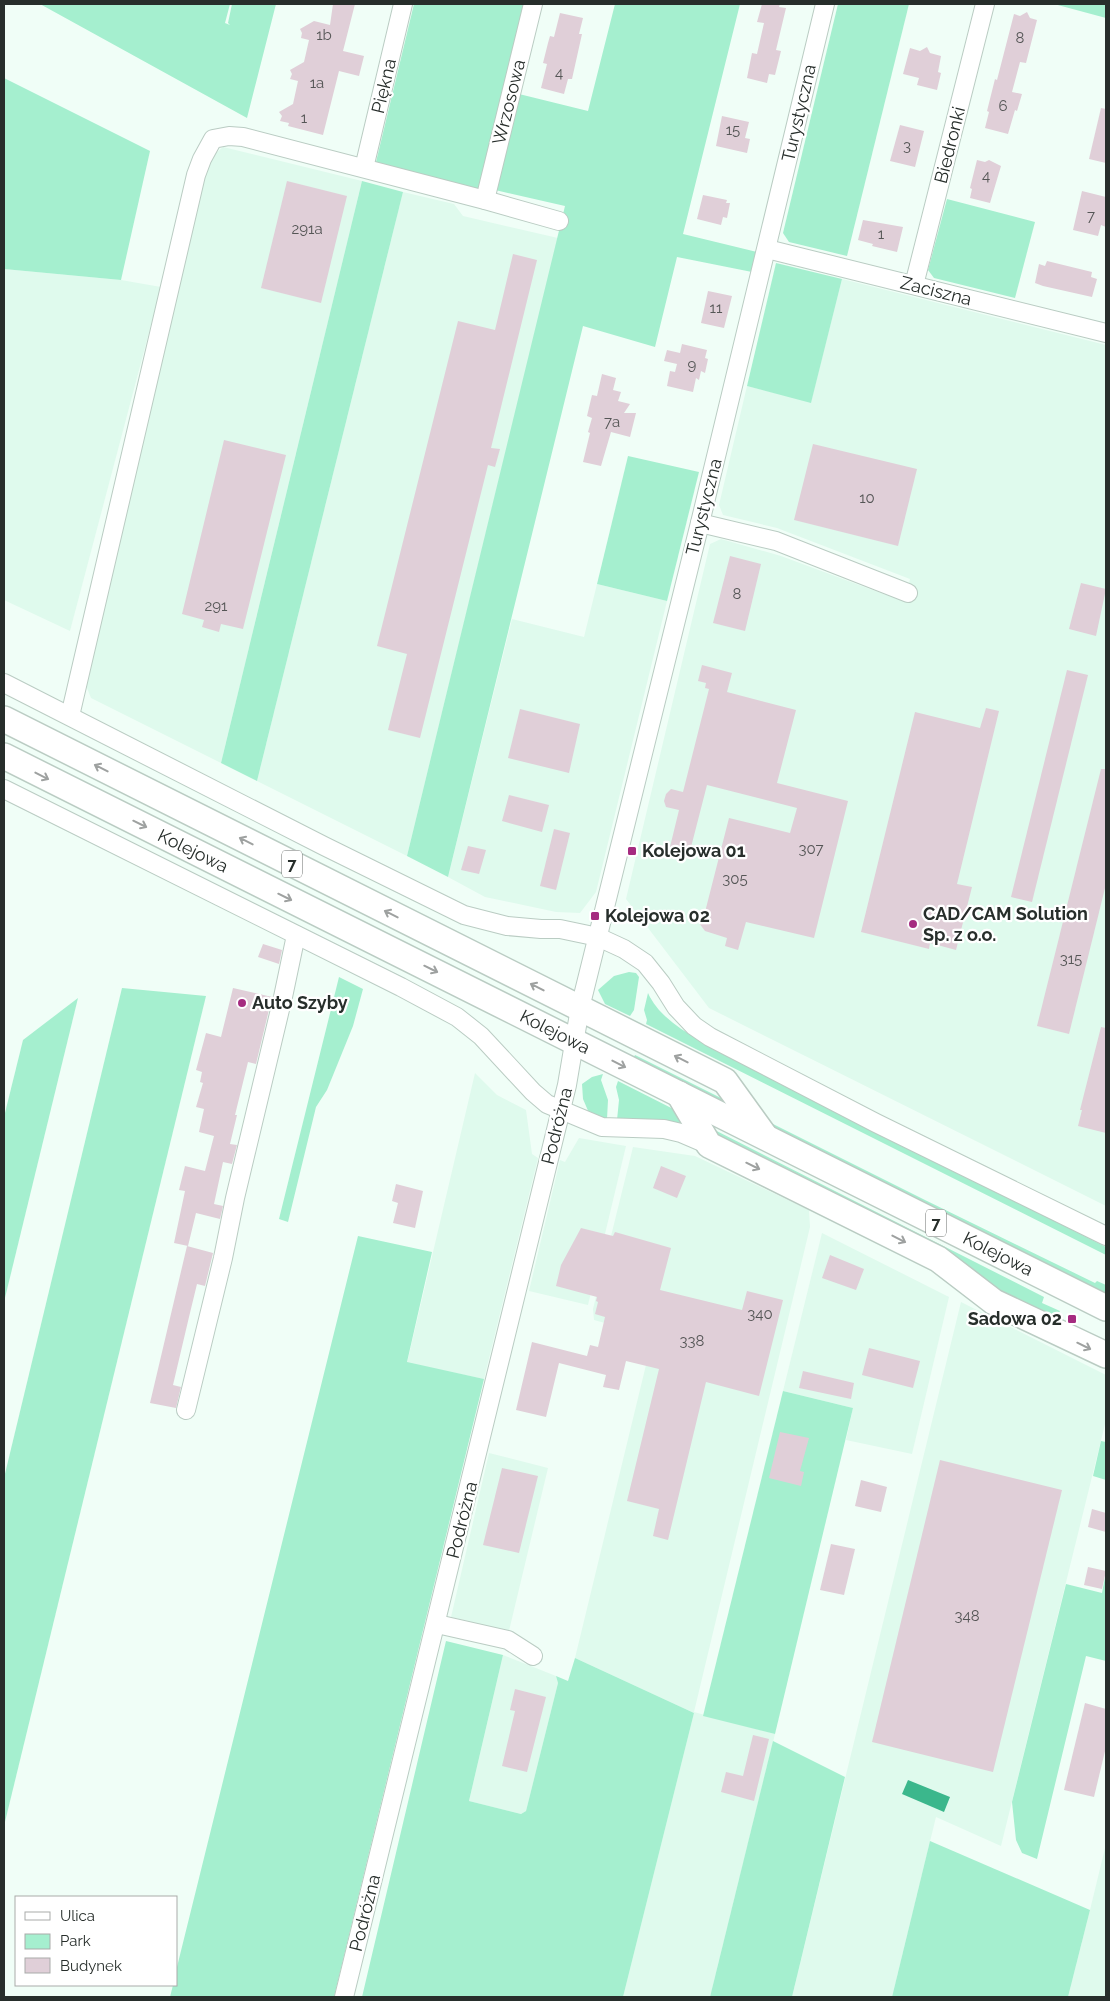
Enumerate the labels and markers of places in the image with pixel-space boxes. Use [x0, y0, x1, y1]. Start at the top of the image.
place label: Kolejowa 01 [642, 840, 746, 861]
marker: Kolejowa 01 [626, 845, 638, 857]
place label: CAD/CAM Solution Sp. z o.o. [923, 903, 1088, 945]
place label: Kolejowa 02 [605, 905, 710, 926]
marker: Kolejowa 02 [589, 910, 601, 922]
marker: CAD/CAM Solution Sp. z o.o. [907, 918, 919, 930]
place label: Auto Szyby [252, 992, 348, 1013]
marker: Auto Szyby [236, 997, 248, 1009]
place label: Sadowa 02 [968, 1308, 1062, 1329]
marker: Sadowa 02 [1066, 1313, 1078, 1325]

